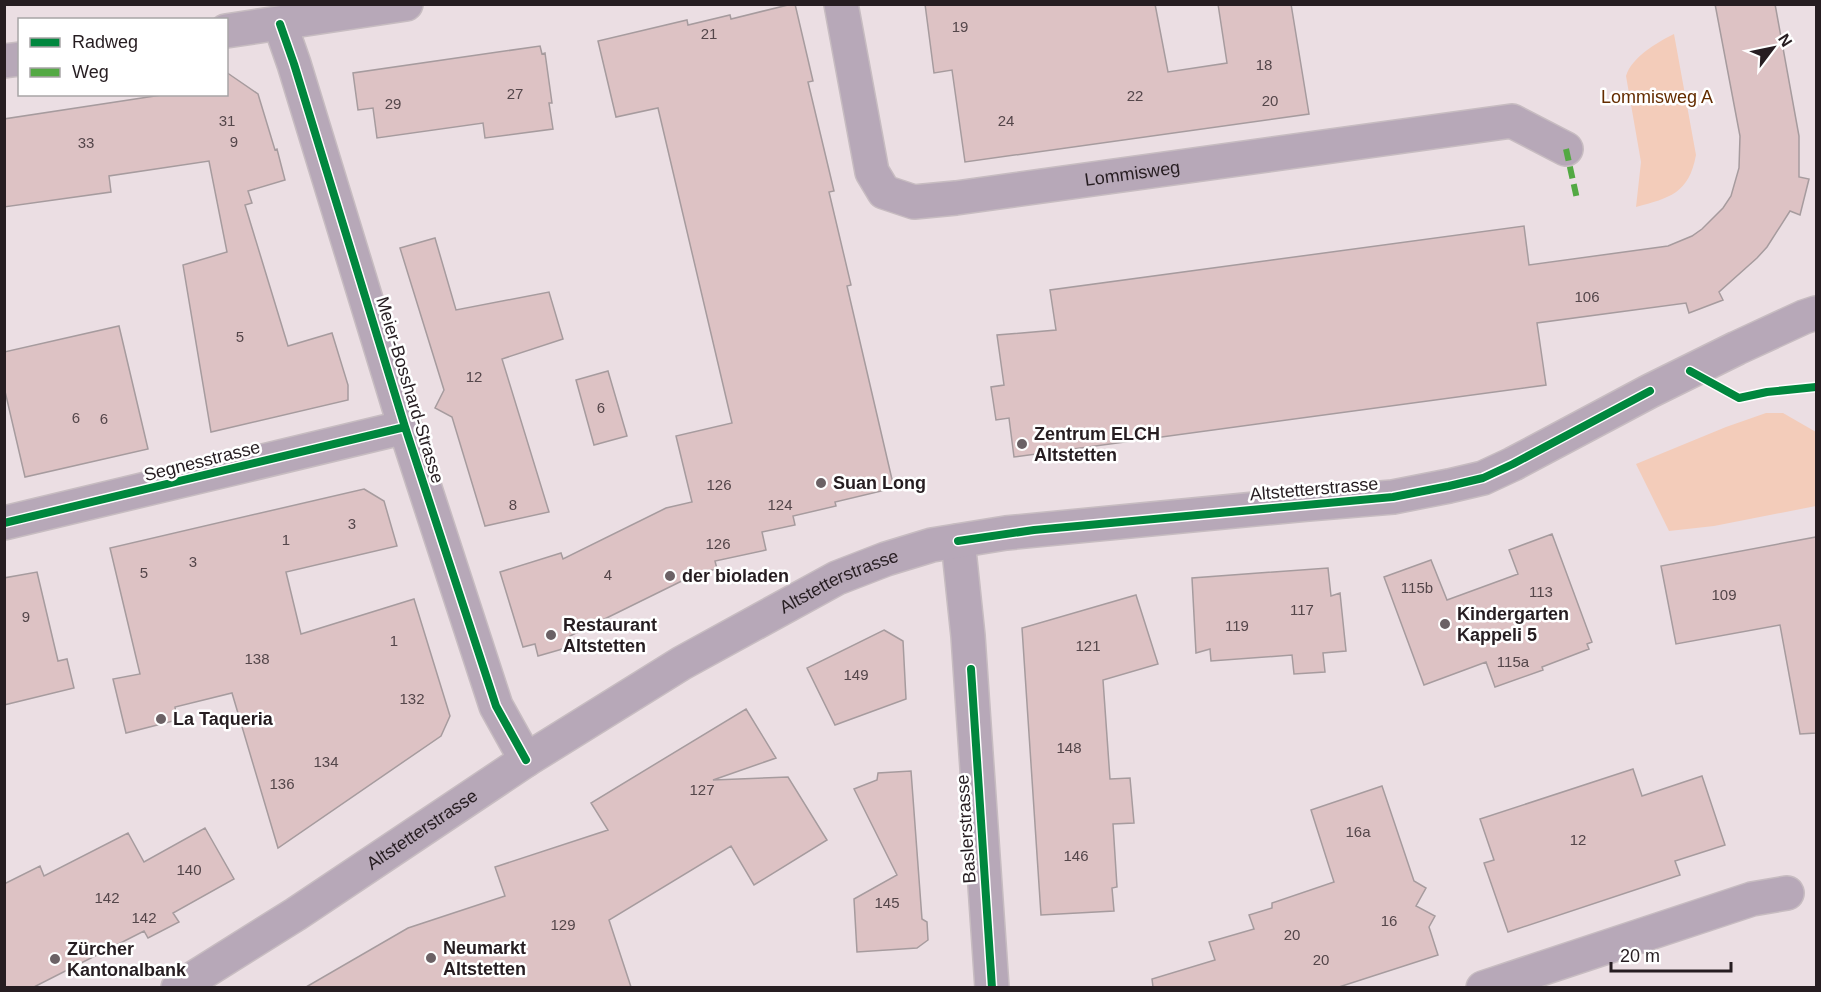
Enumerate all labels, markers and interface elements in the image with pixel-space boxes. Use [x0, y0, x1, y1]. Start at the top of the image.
legend [18, 18, 228, 96]
house number: 19 [952, 18, 968, 35]
north arrow [1743, 18, 1803, 78]
house number: 21 [701, 25, 717, 42]
text: N [1775, 31, 1796, 50]
text: Radweg [72, 32, 138, 52]
house number: 18 [1256, 56, 1272, 73]
text: Weg [72, 62, 109, 82]
house number: 27 [507, 85, 523, 102]
house number: 22 [1127, 87, 1143, 104]
park label: Lommisweg A [1601, 87, 1713, 107]
house number: 20 [1262, 92, 1278, 109]
house number: 29 [385, 95, 401, 112]
house number: 31 [219, 112, 235, 129]
house number: 24 [998, 112, 1014, 129]
house number: 9 [230, 133, 238, 150]
house number: 33 [78, 134, 94, 151]
street label: Lommisweg [1083, 157, 1181, 190]
house number: 106 [1574, 288, 1600, 305]
street label: Meier-Bosshard-Strasse [372, 294, 448, 486]
house number: 5 [236, 328, 244, 345]
house number: 12 [466, 368, 482, 385]
house number: 6 [597, 399, 605, 416]
house number: 6 [72, 409, 80, 426]
house number: 6 [100, 410, 108, 427]
place label: Zentrum ELCH Altstetten [1034, 424, 1160, 465]
street label: Segnesstrasse [142, 437, 262, 485]
marker: Zentrum ELCH Altstetten [1015, 437, 1029, 451]
place label: Suan Long [833, 473, 926, 493]
street label: Altstetterstrasse [1249, 473, 1379, 505]
house number: 126 [706, 476, 732, 493]
marker: Suan Long [814, 476, 828, 490]
house number: 8 [509, 496, 517, 513]
house number: 124 [767, 496, 793, 513]
house number: 3 [348, 515, 356, 532]
house number: 1 [282, 531, 290, 548]
house number: 126 [705, 535, 731, 552]
street label: Altstetterstrasse [776, 546, 901, 618]
house number: 3 [189, 553, 197, 570]
house number: 5 [140, 564, 148, 581]
house number: 4 [604, 566, 612, 583]
place label: der bioladen [682, 566, 789, 586]
marker: der bioladen [663, 569, 677, 583]
house number: 115b [1401, 579, 1433, 596]
house number: 113 [1529, 583, 1553, 600]
house number: 109 [1711, 586, 1737, 603]
house number: 117 [1290, 601, 1314, 618]
place label: Kindergarten Kappeli 5 [1457, 604, 1569, 645]
house number: 9 [22, 608, 30, 625]
place label: Restaurant Altstetten [563, 615, 657, 656]
house number: 119 [1225, 617, 1249, 634]
marker: Kindergarten Kappeli 5 [1438, 617, 1452, 631]
marker: Restaurant Altstetten [544, 628, 558, 642]
house number: 1 [390, 632, 398, 649]
house number: 121 [1075, 637, 1101, 654]
house number: 138 [244, 650, 270, 667]
house number: 115a [1497, 653, 1530, 670]
house number: 149 [843, 666, 869, 683]
house number: 132 [399, 690, 425, 707]
place label: La Taqueria [173, 709, 274, 729]
marker: La Taqueria [154, 712, 168, 726]
house number: 148 [1056, 739, 1082, 756]
house number: 134 [313, 753, 339, 770]
street label: Baslerstrasse [952, 774, 980, 884]
house number: 136 [269, 775, 295, 792]
house number: 127 [689, 781, 715, 798]
street label: Altstetterstrasse [363, 785, 481, 874]
house number: 16a [1345, 823, 1371, 840]
house number: 12 [1570, 831, 1586, 848]
house number: 146 [1063, 847, 1089, 864]
house number: 140 [176, 861, 202, 878]
house number: 142 [94, 889, 120, 906]
house number: 145 [874, 894, 900, 911]
house number: 142 [131, 909, 157, 926]
house number: 16 [1381, 912, 1397, 929]
house number: 129 [550, 916, 576, 933]
house number: 20 [1284, 926, 1300, 943]
scale bar [1611, 935, 1731, 973]
place label: Neumarkt Altstetten [443, 938, 526, 979]
place label: Zürcher Kantonalbank [67, 939, 187, 980]
text: 20 m [1620, 946, 1660, 966]
marker: Neumarkt Altstetten [424, 951, 438, 965]
house number: 20 [1313, 951, 1329, 968]
marker: Zürcher Kantonalbank [48, 952, 62, 966]

